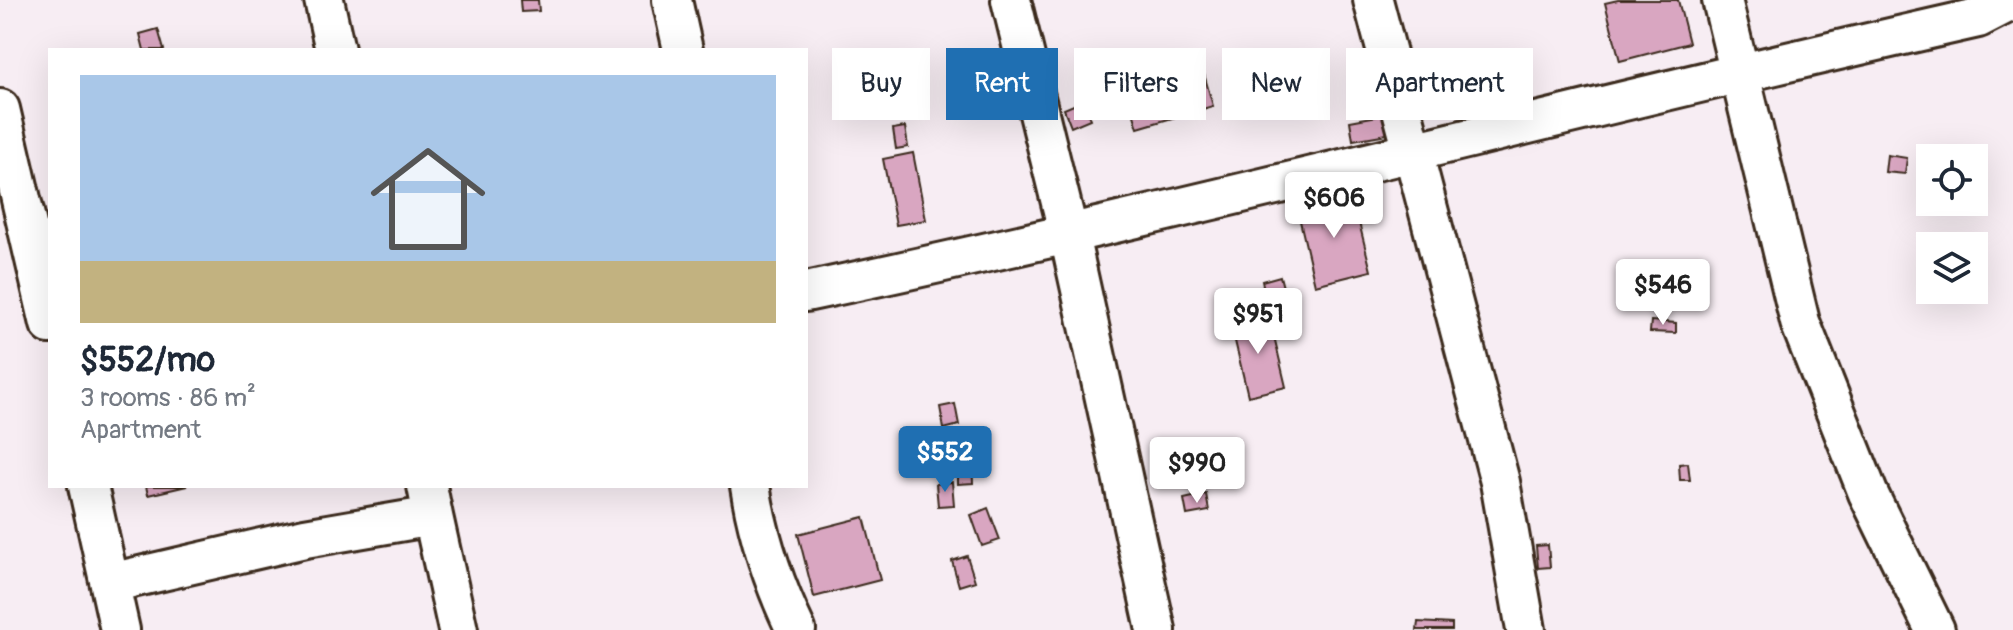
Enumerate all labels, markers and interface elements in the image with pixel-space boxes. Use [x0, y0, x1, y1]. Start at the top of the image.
chip: Buy [832, 48, 930, 120]
chip: Rent [946, 48, 1058, 120]
chip: Filters [1074, 48, 1206, 120]
chip: New [1222, 48, 1330, 120]
chip: Apartment [1346, 48, 1533, 120]
icon: home [356, 127, 500, 271]
map controls [1916, 144, 1988, 304]
button: locate [1916, 144, 1988, 216]
pin: $606 [1287, 172, 1381, 240]
text: $606 [1303, 182, 1365, 214]
button: layers [1916, 232, 1988, 304]
pin: $546 [1616, 259, 1710, 327]
text: $546 [1634, 269, 1692, 301]
pin: $951 [1211, 288, 1305, 356]
text: $951 [1232, 298, 1284, 330]
text: $552/mo [80, 339, 215, 382]
text: 3 rooms · 86 m² [80, 382, 256, 414]
text: Apartment [80, 414, 201, 446]
pin: $552 [898, 426, 992, 494]
text: $552 [917, 436, 973, 468]
pin: $990 [1150, 437, 1244, 505]
text: $990 [1168, 447, 1226, 479]

